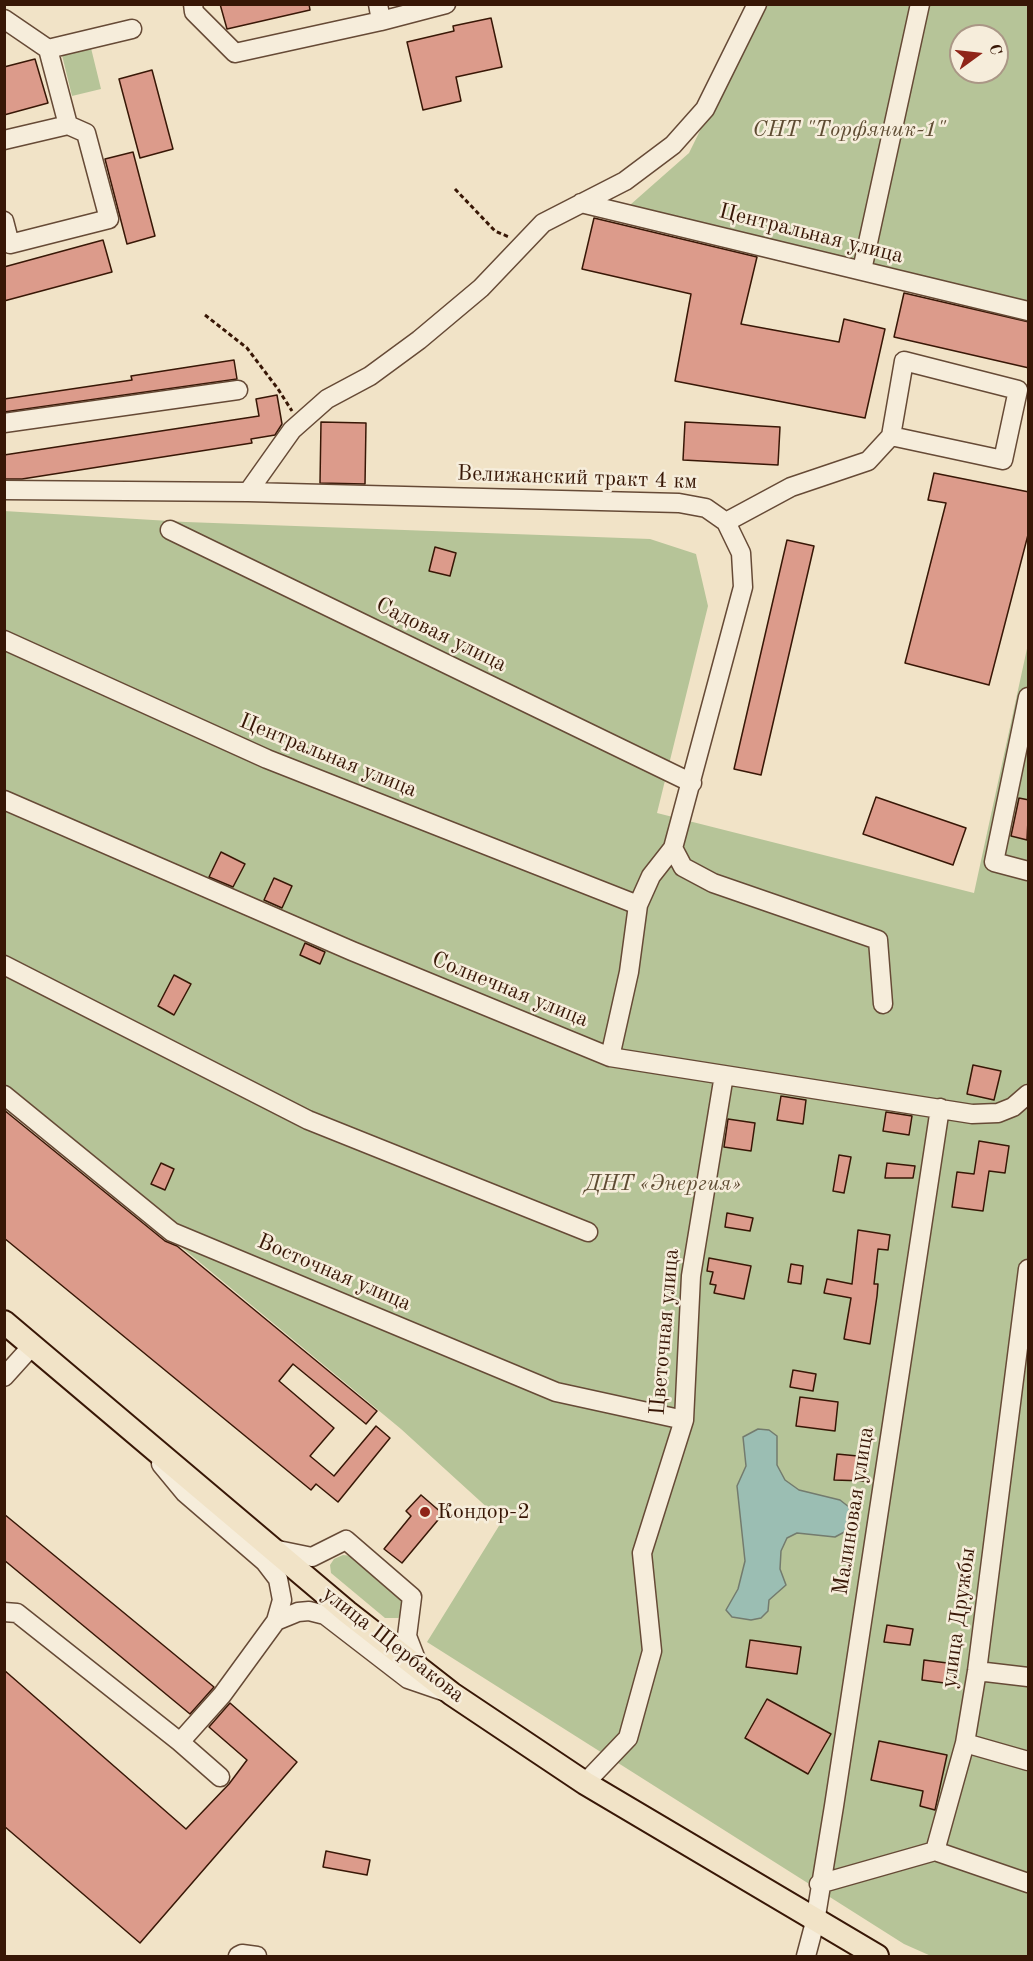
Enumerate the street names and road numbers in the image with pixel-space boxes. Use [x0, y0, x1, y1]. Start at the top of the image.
street label: Центральная улица [716, 198, 906, 270]
street label: Велижанский тракт 4 км [456, 461, 698, 495]
street label: Садовая улица [371, 592, 511, 678]
street label: Центральная улица [235, 708, 421, 804]
street label: Солнечная улица [428, 947, 592, 1033]
street label: Восточная улица [253, 1229, 415, 1317]
street label: Цветочная улица [645, 1247, 685, 1417]
street label: Малиновая улица [828, 1425, 880, 1597]
street label: улица Дружбы [936, 1546, 982, 1690]
street label: улица Щербакова [316, 1581, 470, 1709]

